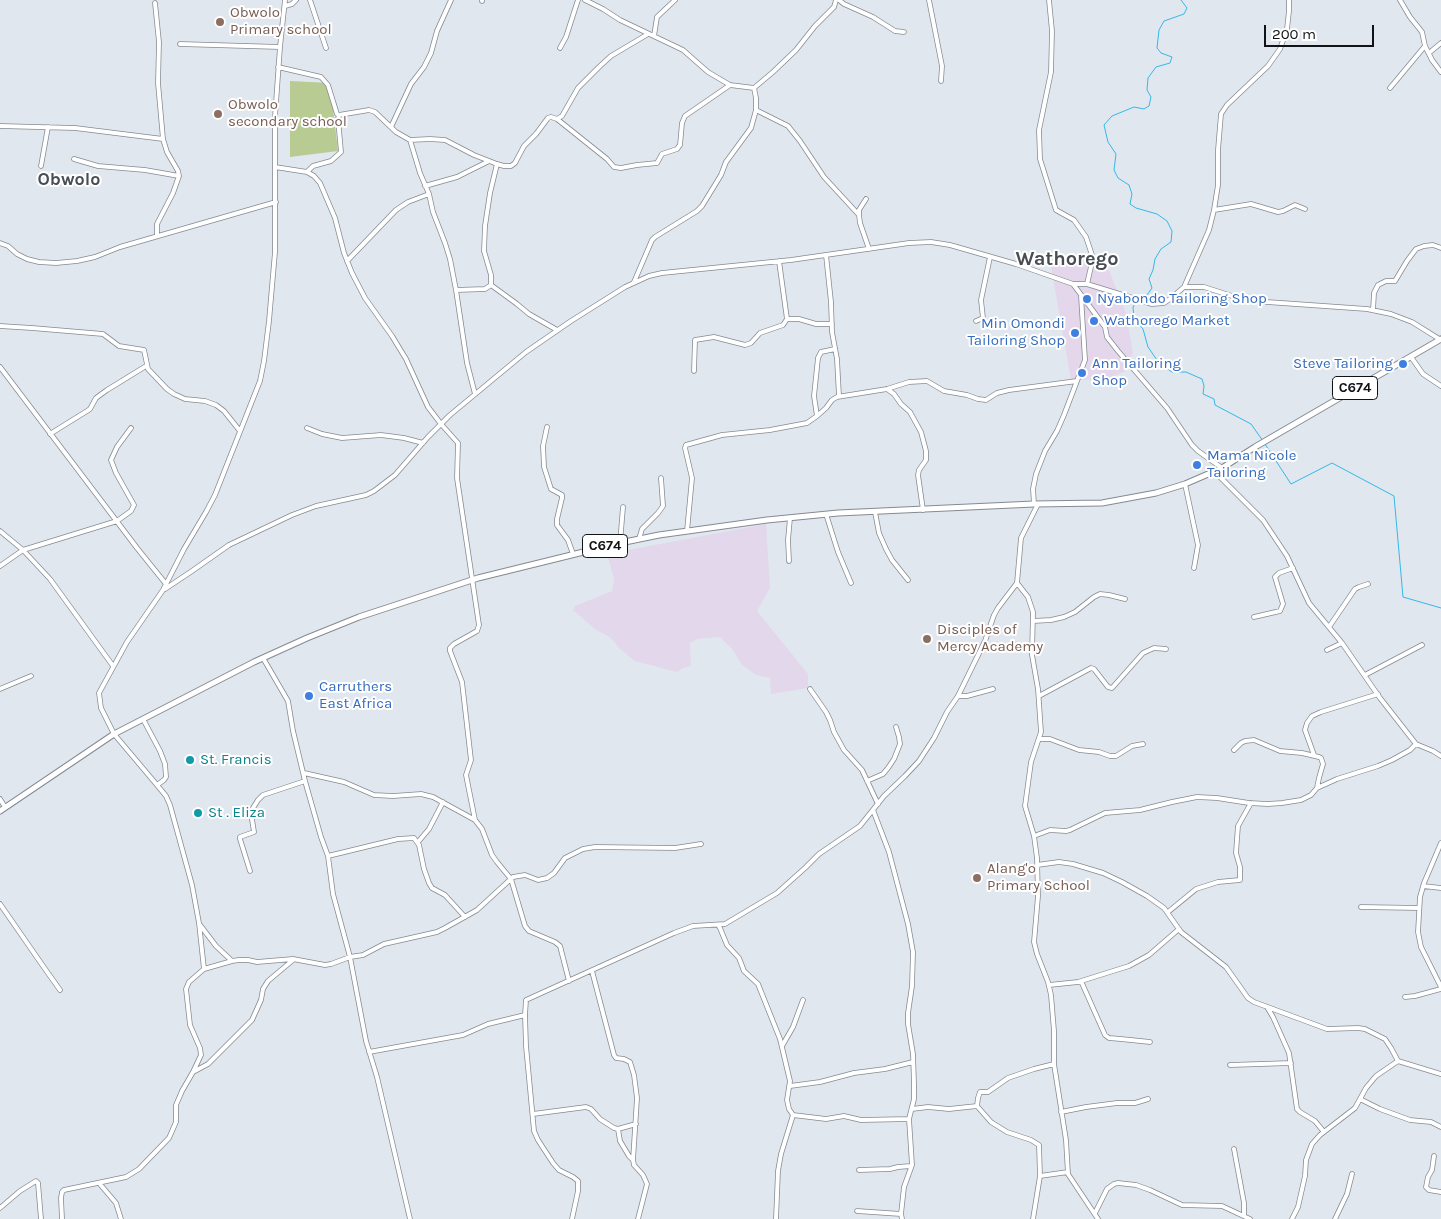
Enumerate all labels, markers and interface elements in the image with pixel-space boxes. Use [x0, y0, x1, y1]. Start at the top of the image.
place label: Obwolo Primary school [230, 4, 332, 39]
scale bar [1266, 15, 1376, 47]
marker: Obwolo Primary school [214, 16, 226, 28]
text: 200 m [1272, 25, 1316, 43]
place label: Obwolo secondary school [228, 96, 347, 131]
marker: Obwolo secondary school [212, 108, 224, 120]
district label: Obwolo [38, 169, 100, 191]
district label: Wathorego [1016, 247, 1118, 271]
place label: Nyabondo Tailoring Shop [1097, 290, 1267, 308]
marker: Nyabondo Tailoring Shop [1081, 293, 1093, 305]
place label: Wathorego Market [1104, 312, 1230, 330]
place label: Min Omondi Tailoring Shop [968, 315, 1065, 350]
marker: Wathorego Market [1088, 315, 1100, 327]
marker: Min Omondi Tailoring Shop [1069, 327, 1081, 339]
place label: Ann Tailoring Shop [1092, 355, 1181, 390]
place label: Steve Tailoring [1293, 355, 1393, 373]
marker: Steve Tailoring [1397, 358, 1409, 370]
marker: Ann Tailoring Shop [1076, 367, 1088, 379]
road number: C674 [1332, 376, 1378, 399]
place label: Mama Nicole Tailoring [1207, 447, 1296, 482]
marker: Mama Nicole Tailoring [1191, 459, 1203, 471]
road number: C674 [582, 534, 628, 558]
place label: Disciples of Mercy Academy [937, 621, 1043, 656]
marker: Disciples of Mercy Academy [921, 633, 933, 645]
place label: Carruthers East Africa [319, 678, 392, 713]
marker: Carruthers East Africa [303, 690, 315, 702]
place label: St. Francis [200, 751, 272, 769]
marker: St. Francis [184, 754, 196, 766]
place label: St . Eliza [208, 804, 265, 822]
marker: St . Eliza [192, 807, 204, 819]
place label: Alang'o Primary School [987, 860, 1090, 895]
marker: Alang'o Primary School [971, 872, 983, 884]

